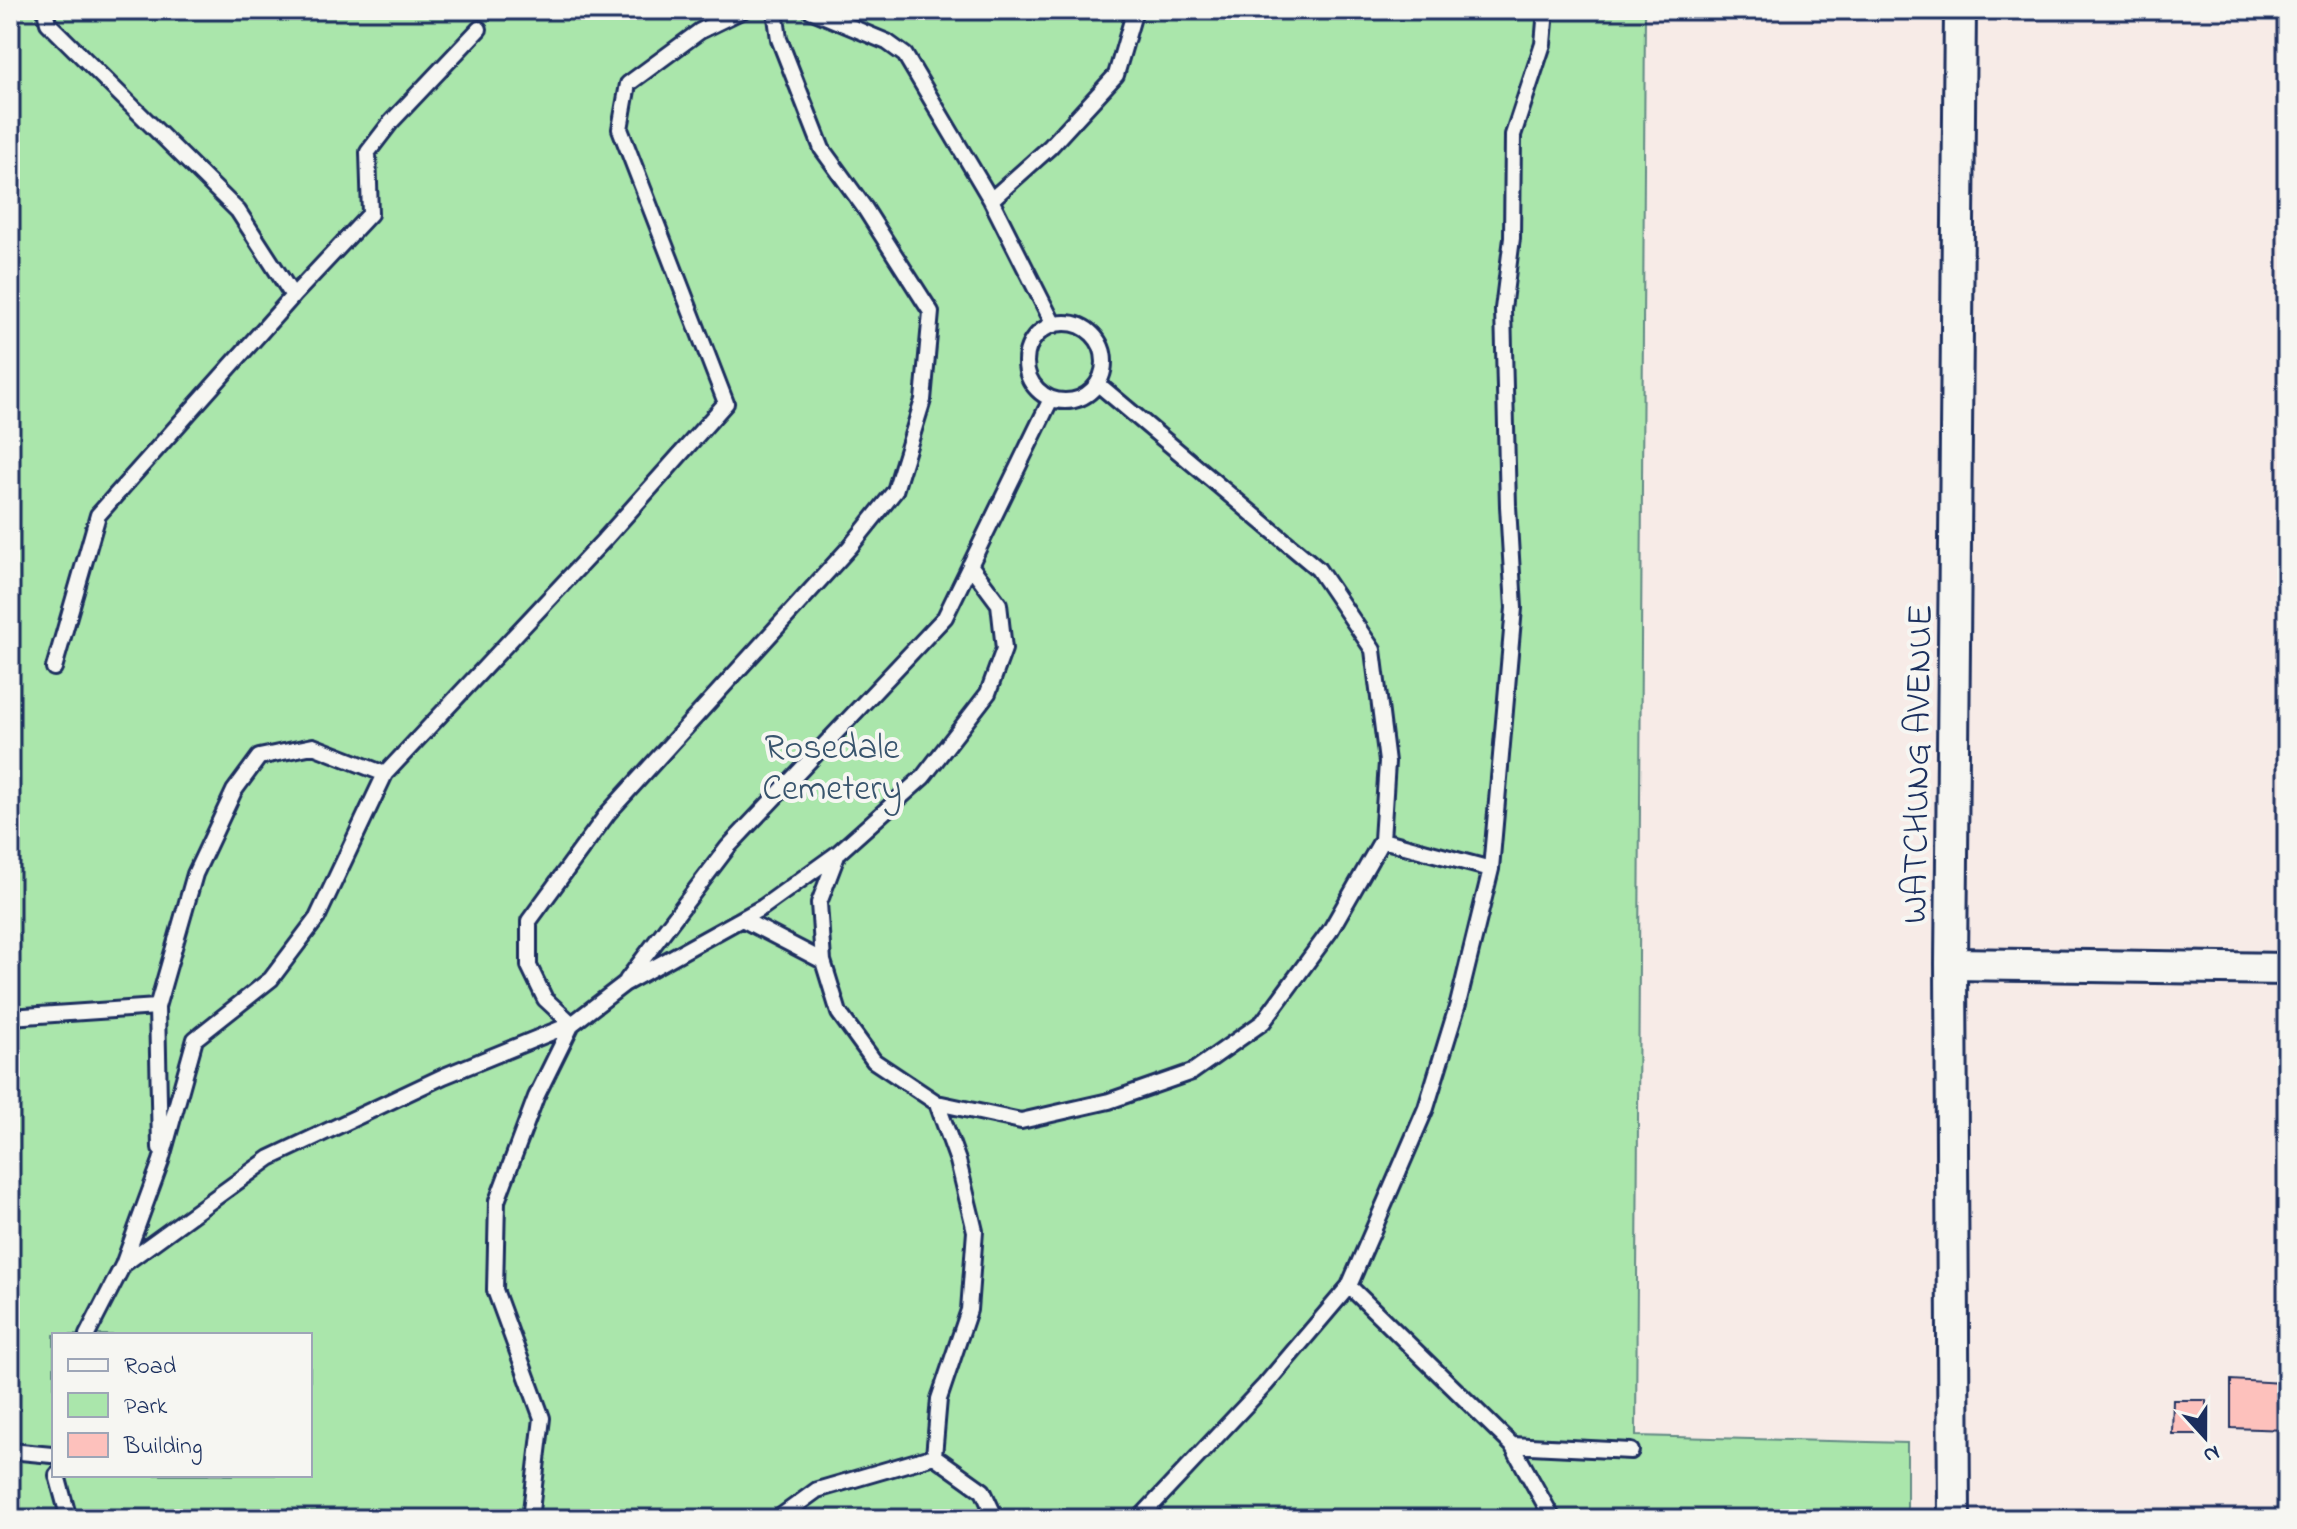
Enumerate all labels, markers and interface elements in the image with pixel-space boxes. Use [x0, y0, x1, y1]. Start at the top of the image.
street label: WATCHUNG AVENUE [1890, 604, 1949, 924]
park label: Rosedale Cemetery [762, 723, 902, 817]
legend [52, 1333, 312, 1477]
text: Road [124, 1350, 177, 1385]
text: Park [124, 1390, 168, 1425]
north arrow [2165, 1397, 2245, 1477]
text: Building [123, 1430, 203, 1465]
text: N [2198, 1435, 2224, 1470]

